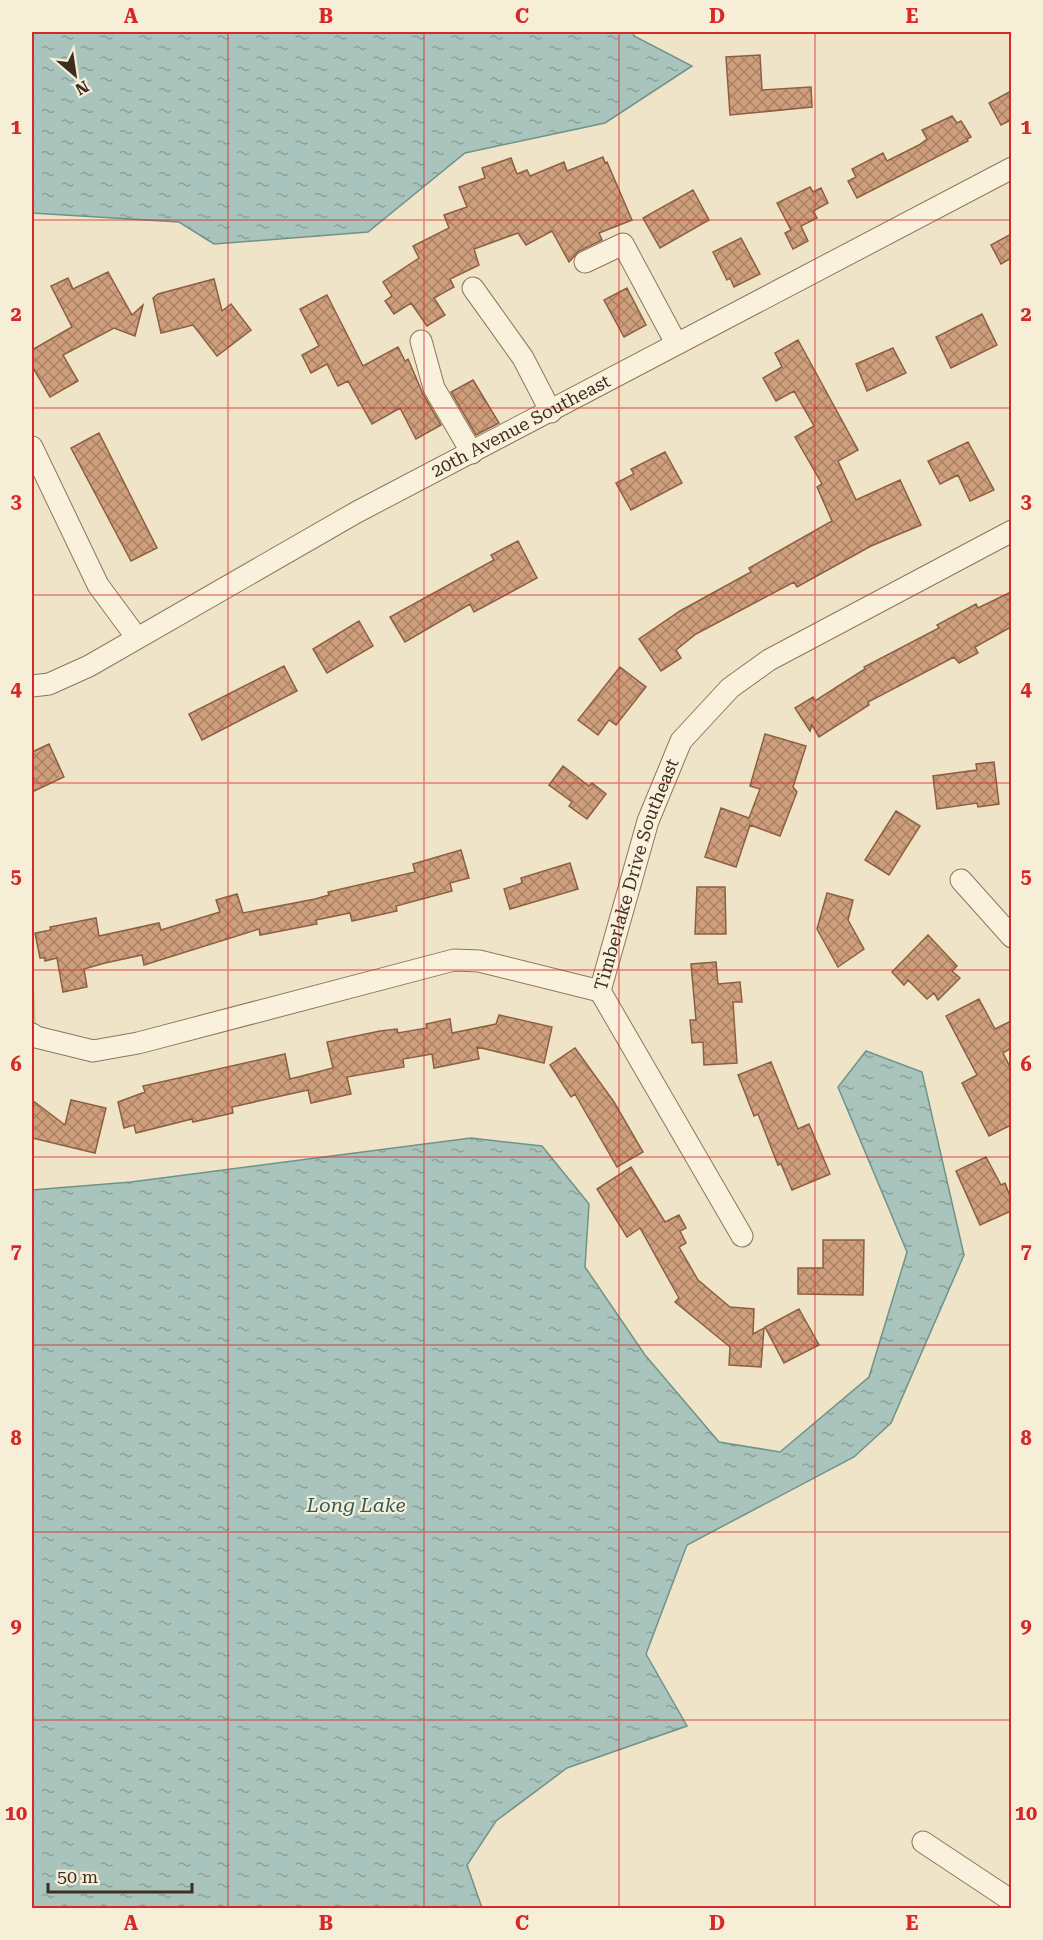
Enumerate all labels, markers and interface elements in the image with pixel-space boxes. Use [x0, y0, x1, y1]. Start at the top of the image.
text: A [124, 4, 139, 28]
text: B [319, 4, 333, 28]
text: C [515, 4, 529, 28]
text: D [709, 4, 725, 28]
text: E [906, 4, 919, 28]
north arrow [45, 45, 105, 105]
text: N [72, 76, 92, 99]
text: 1 [10, 115, 22, 139]
text: 1 [1020, 115, 1032, 139]
text: 2 [10, 302, 22, 326]
text: 2 [1020, 302, 1032, 326]
street label: 20th Avenue Southeast [427, 370, 614, 481]
text: 3 [10, 489, 22, 513]
text: 3 [1020, 489, 1032, 513]
text: 4 [10, 677, 22, 701]
text: 4 [1020, 677, 1032, 701]
street label: Timberlake Drive Southeast [590, 755, 683, 993]
text: 5 [10, 864, 22, 888]
text: 5 [1020, 864, 1032, 888]
text: 6 [10, 1052, 22, 1076]
text: 6 [1020, 1052, 1032, 1076]
text: 7 [10, 1239, 22, 1263]
text: 7 [1020, 1239, 1032, 1263]
text: 8 [10, 1426, 22, 1450]
text: 8 [1020, 1426, 1032, 1450]
water label: Long Lake [305, 1493, 406, 1517]
text: 9 [10, 1614, 22, 1638]
text: 9 [1020, 1614, 1032, 1638]
text: 10 [5, 1801, 27, 1825]
text: 10 [1015, 1801, 1037, 1825]
scale bar [48, 1856, 192, 1894]
text: 50 m [57, 1866, 98, 1887]
text: A [124, 1911, 139, 1935]
text: B [319, 1911, 333, 1935]
text: C [515, 1911, 529, 1935]
text: D [709, 1911, 725, 1935]
text: E [906, 1911, 919, 1935]

